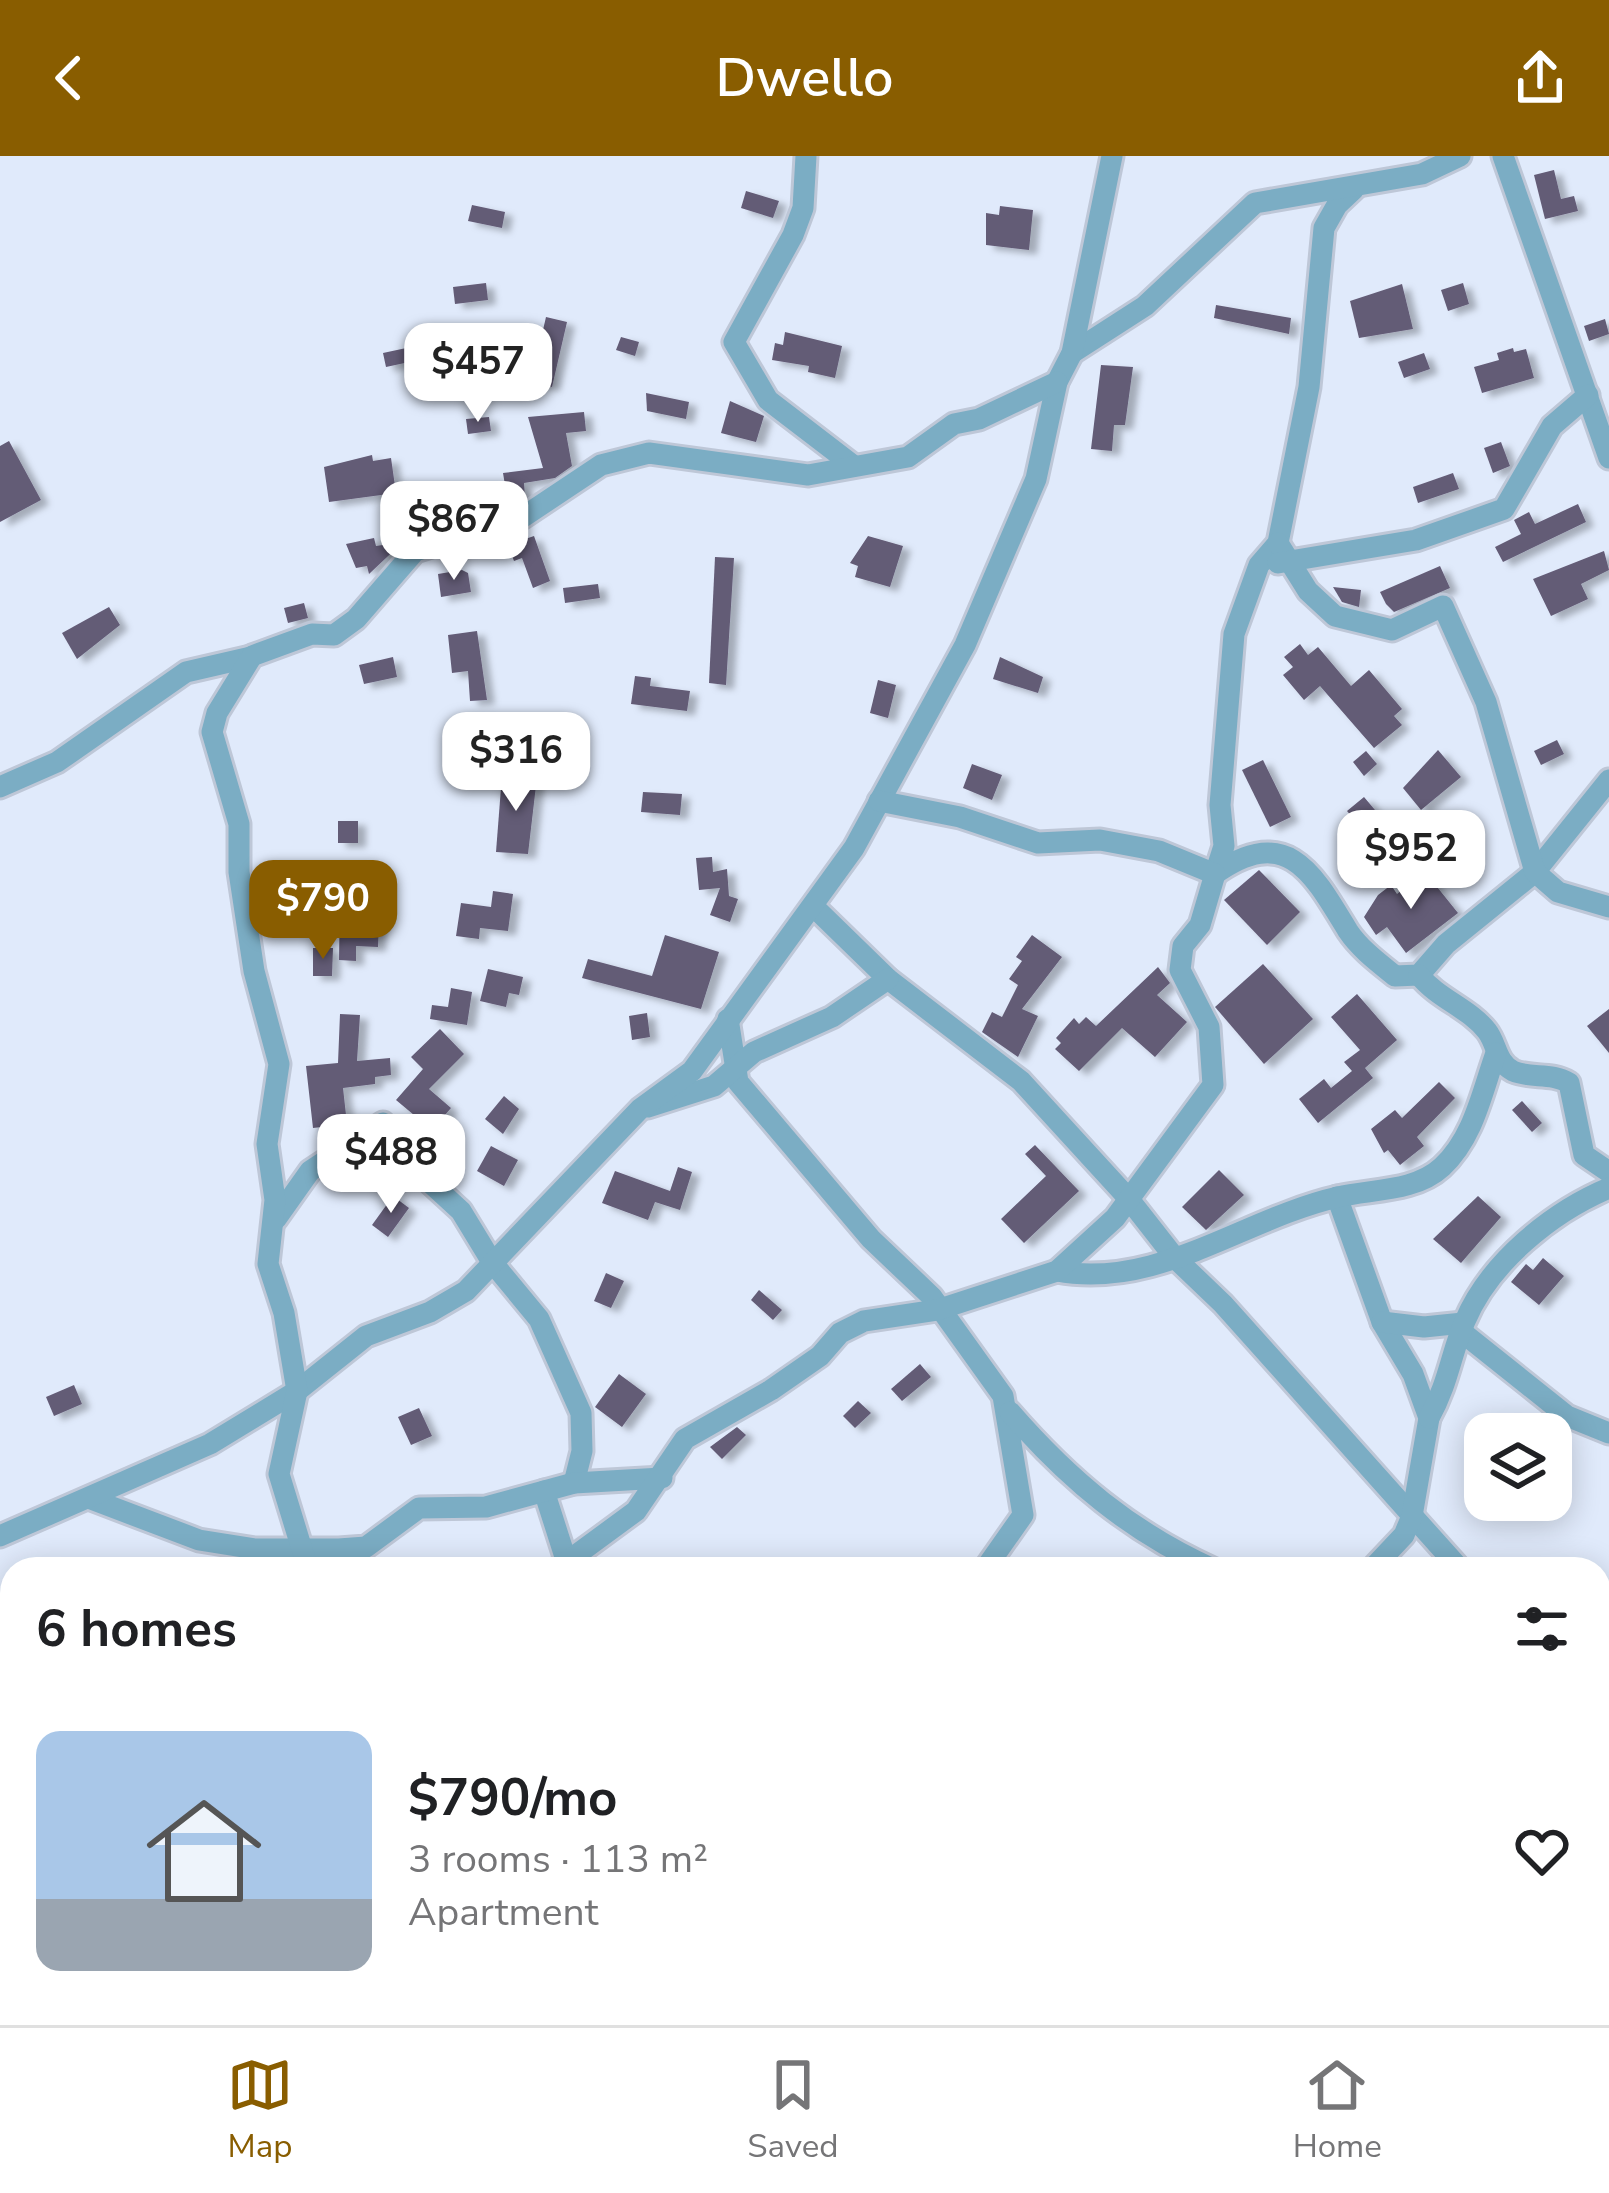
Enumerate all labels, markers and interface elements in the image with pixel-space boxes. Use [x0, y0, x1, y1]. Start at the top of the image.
text: Dwello [715, 41, 894, 115]
icon: back [36, 45, 102, 111]
icon: share [1507, 45, 1573, 111]
pin: $457 [407, 323, 549, 425]
text: $457 [431, 335, 525, 388]
pin: $867 [383, 481, 525, 583]
text: $867 [407, 493, 501, 546]
pin: $316 [445, 712, 587, 814]
text: $316 [469, 724, 563, 777]
pin: $952 [1340, 810, 1482, 912]
text: $952 [1364, 822, 1458, 875]
pin: $790 [252, 860, 394, 962]
text: $790 [276, 872, 370, 925]
pin: $488 [320, 1114, 462, 1216]
text: $488 [344, 1126, 438, 1179]
map controls [1464, 1413, 1572, 1521]
button: layers [1464, 1413, 1572, 1521]
text: 6 homes [36, 1594, 237, 1664]
icon: filters [1509, 1596, 1575, 1662]
text: $790/mo [408, 1763, 617, 1833]
icon: home [132, 1779, 276, 1923]
icon: heart [1509, 1818, 1575, 1884]
text: 3 rooms · 113 m² [408, 1833, 708, 1886]
text: Apartment [408, 1886, 598, 1939]
tab: Map [227, 2052, 293, 2169]
tab: Saved [747, 2052, 838, 2169]
tab: Home [1293, 2052, 1382, 2169]

